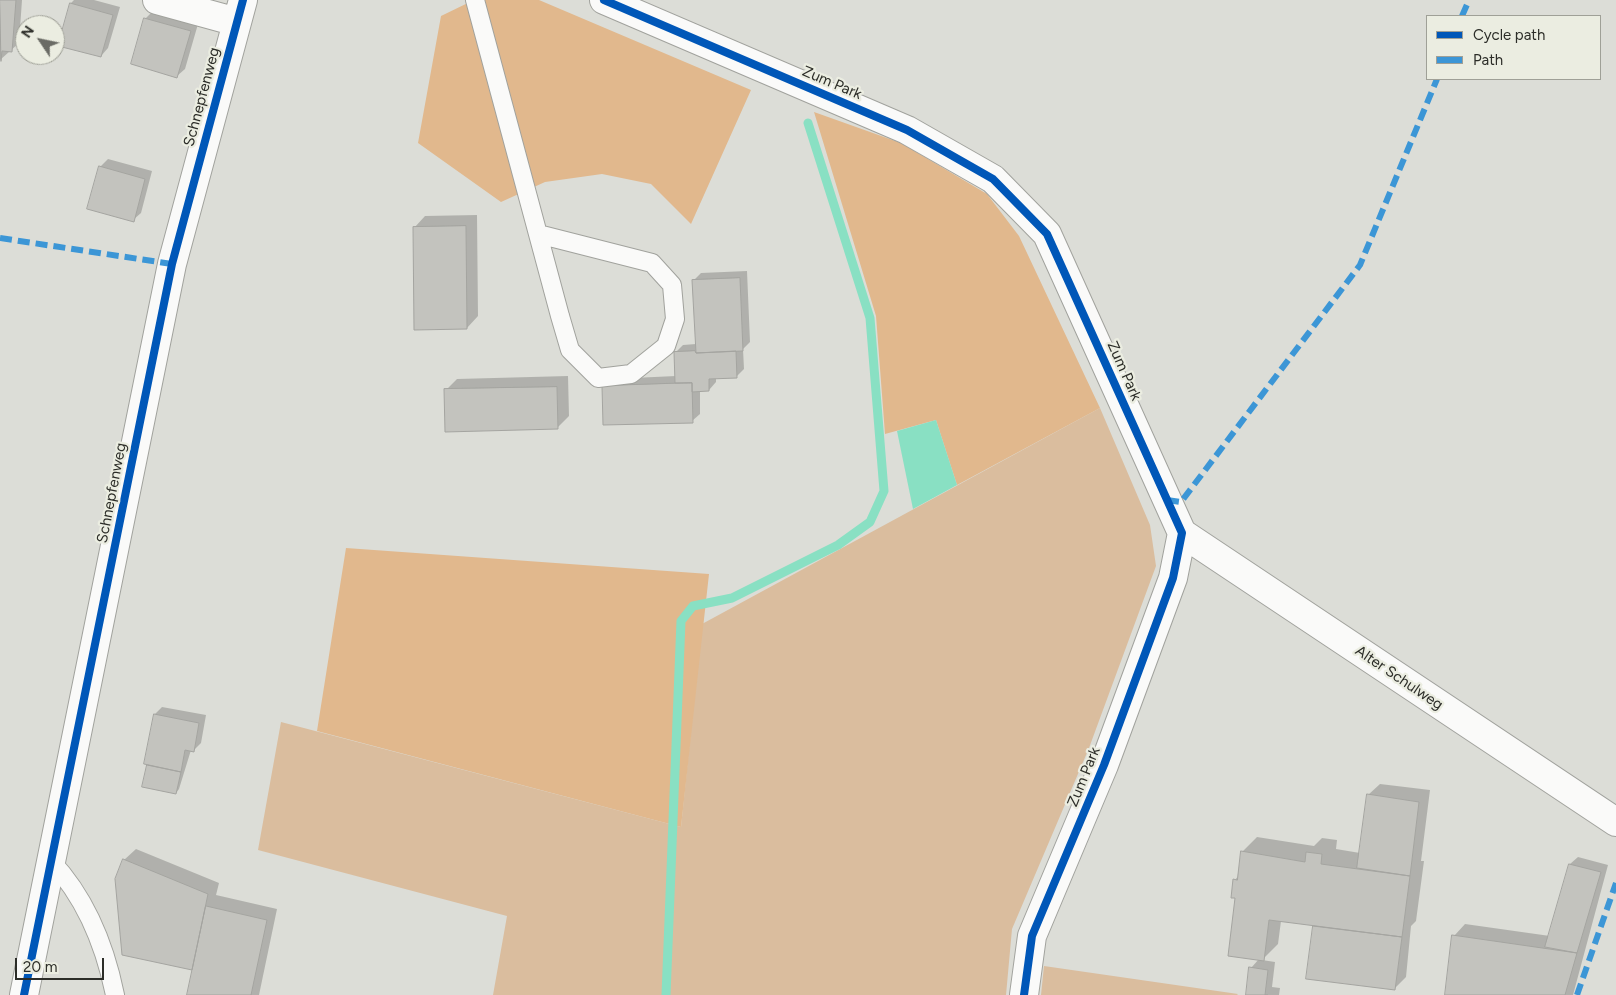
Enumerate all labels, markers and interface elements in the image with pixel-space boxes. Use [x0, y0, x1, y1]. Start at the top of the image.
north arrow [15, 15, 65, 65]
legend [1426, 15, 1601, 80]
text: N [18, 23, 38, 41]
text: Cycle path [1473, 26, 1545, 44]
street label: Schnepfenweg [180, 46, 224, 148]
text: Path [1473, 51, 1503, 69]
street label: Zum Park [799, 62, 865, 104]
street label: Zum Park [1103, 339, 1145, 403]
street label: Schnepfenweg [93, 441, 131, 545]
street label: Alter Schulweg [1352, 642, 1446, 714]
street label: Zum Park [1064, 744, 1104, 810]
scale bar [18, 948, 106, 980]
text: 20 m [23, 958, 57, 976]

